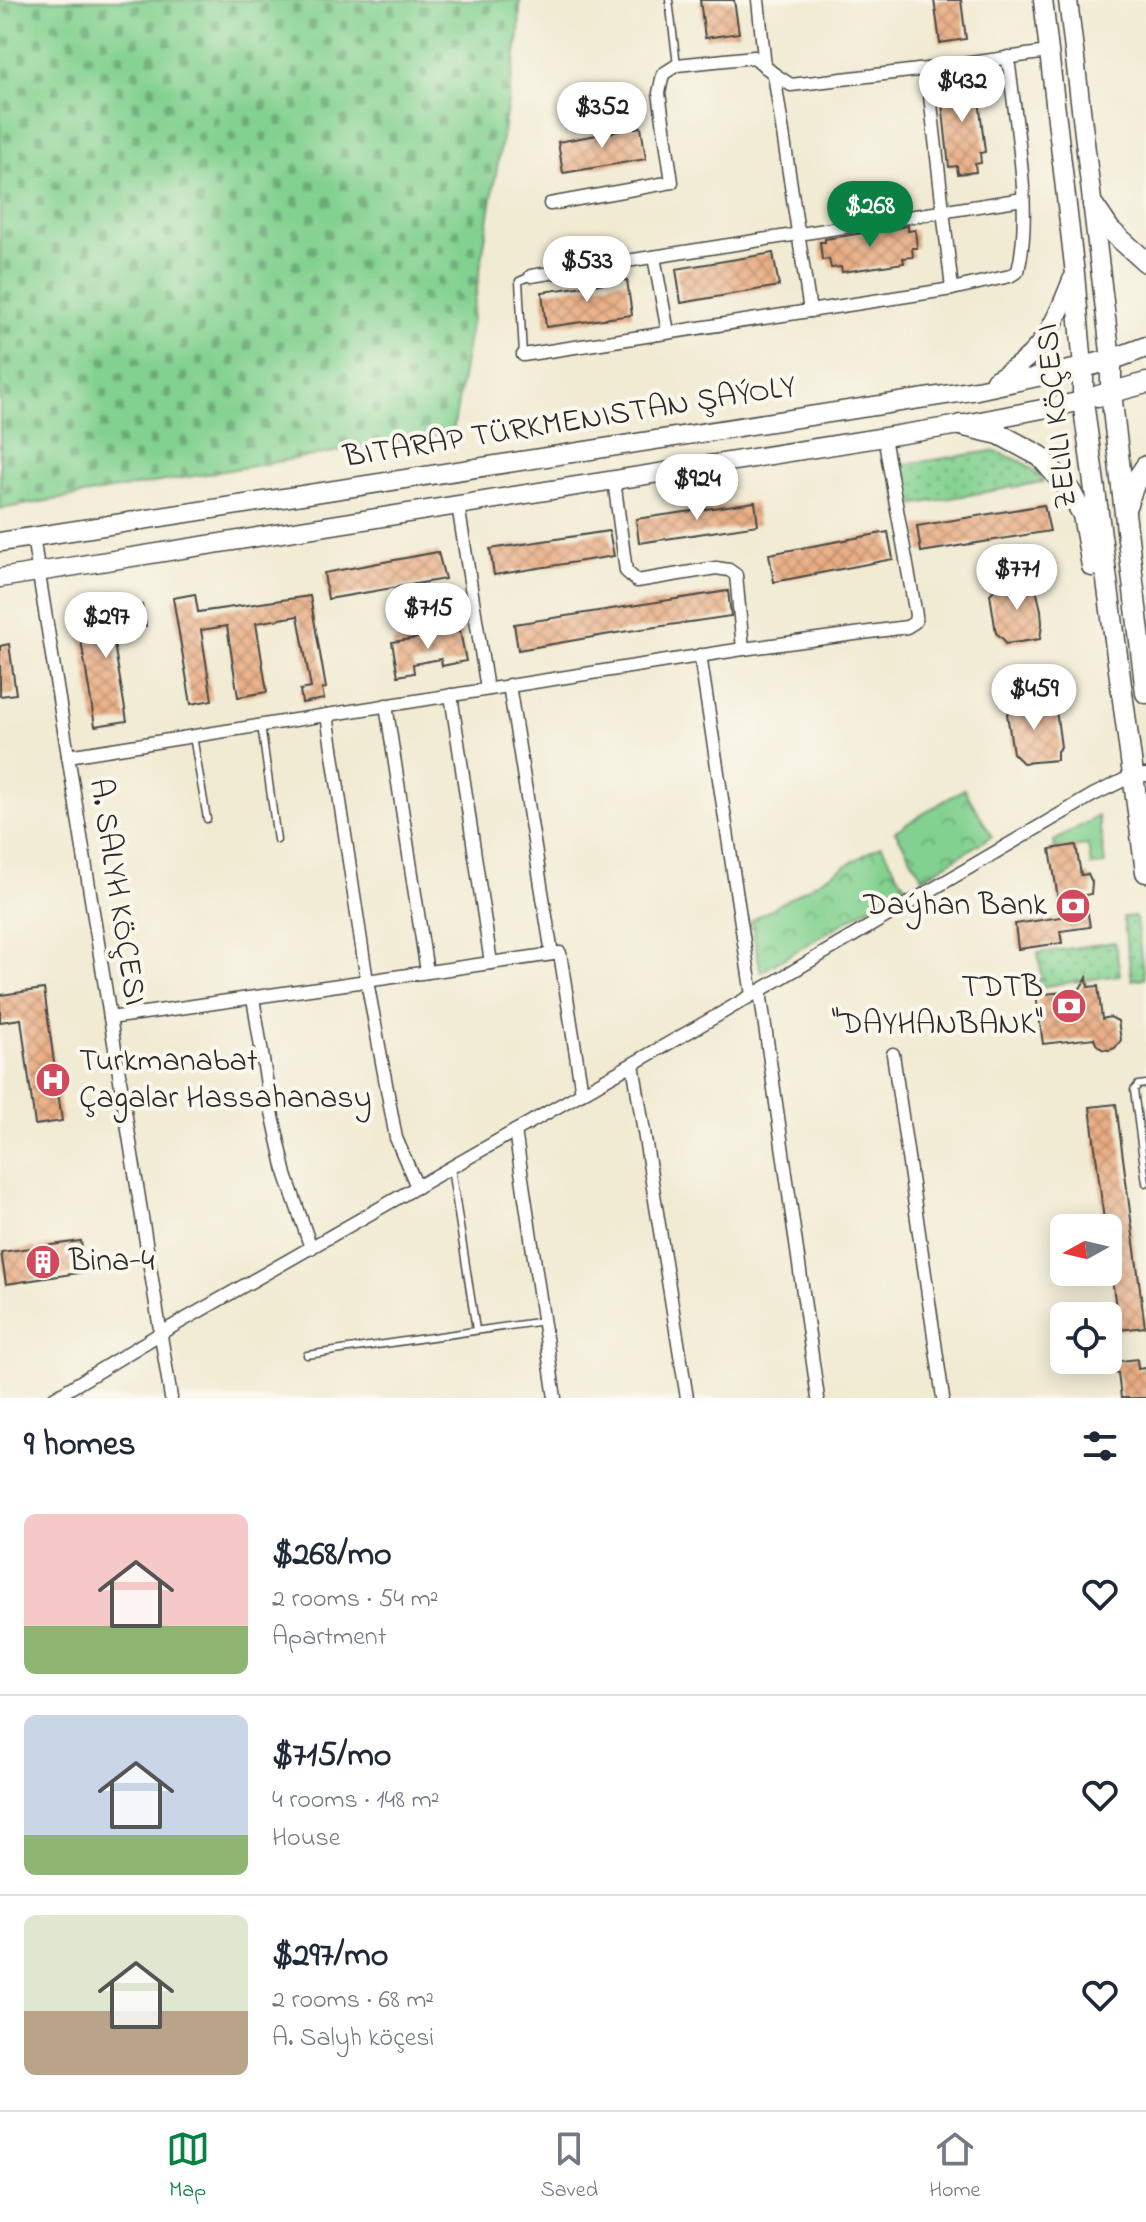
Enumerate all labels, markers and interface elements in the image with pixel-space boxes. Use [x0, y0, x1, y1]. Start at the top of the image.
pin: $432 [915, 56, 1009, 124]
text: $432 [937, 63, 987, 101]
pin: $352 [555, 82, 649, 150]
text: $352 [575, 89, 629, 127]
pin: $268 [823, 181, 917, 249]
text: $268 [845, 188, 895, 226]
pin: $533 [540, 236, 634, 304]
text: $533 [561, 243, 613, 281]
street label: ZELILI KÖÇESI [1025, 321, 1091, 511]
street label: BITARAP TÜRKMENISTAN ŞAÝOLY [340, 364, 800, 482]
pin: $924 [650, 454, 744, 522]
text: $924 [673, 461, 721, 499]
pin: $771 [970, 544, 1064, 612]
text: $771 [994, 551, 1040, 589]
pin: $715 [381, 583, 475, 651]
text: $715 [403, 590, 453, 628]
pin: $297 [59, 592, 153, 660]
text: $297 [82, 599, 130, 637]
pin: $459 [987, 664, 1081, 732]
text: $459 [1009, 671, 1059, 709]
street label: A. SALYH KÖÇESI [75, 775, 157, 1009]
place label: Daýhan Bank [863, 883, 1048, 930]
bank icon: Daýhan Bank [1054, 887, 1092, 925]
place label: TDTB "DAYHANBANK" [832, 965, 1043, 1049]
bank icon: TDTB "DAYHANBANK" [1050, 987, 1088, 1025]
place label: Turkmanabat Çagalar Hassahanasy [79, 1039, 371, 1123]
hospital icon: Turkmanabat Çagalar Hassahanasy [34, 1061, 72, 1099]
north arrow [1050, 1214, 1122, 1286]
map controls [1050, 1214, 1122, 1374]
place label: Bina-4 [68, 1239, 155, 1286]
building icon: Bina-4 [24, 1243, 62, 1281]
button: locate [1050, 1302, 1122, 1374]
text: 9 homes [24, 1421, 136, 1471]
icon: filters [1078, 1424, 1122, 1468]
text: $268/mo [272, 1531, 392, 1581]
icon: home [88, 1546, 184, 1642]
icon: heart [1078, 1572, 1122, 1616]
text: 2 rooms · 54 m² [272, 1581, 438, 1619]
text: Apartment [272, 1619, 386, 1657]
text: $715/mo [272, 1732, 391, 1782]
icon: home [88, 1747, 184, 1843]
icon: heart [1078, 1773, 1122, 1817]
text: 4 rooms · 148 m² [272, 1782, 439, 1820]
text: House [272, 1820, 340, 1858]
text: $297/mo [272, 1932, 388, 1982]
icon: home [88, 1947, 184, 2043]
icon: heart [1078, 1973, 1122, 2017]
text: 2 rooms · 68 m² [272, 1982, 434, 2020]
text: A. Salyh köçesi [272, 2020, 434, 2058]
tab: Map [166, 2127, 210, 2207]
tab: Saved [541, 2127, 598, 2207]
tab: Home [929, 2127, 980, 2207]

